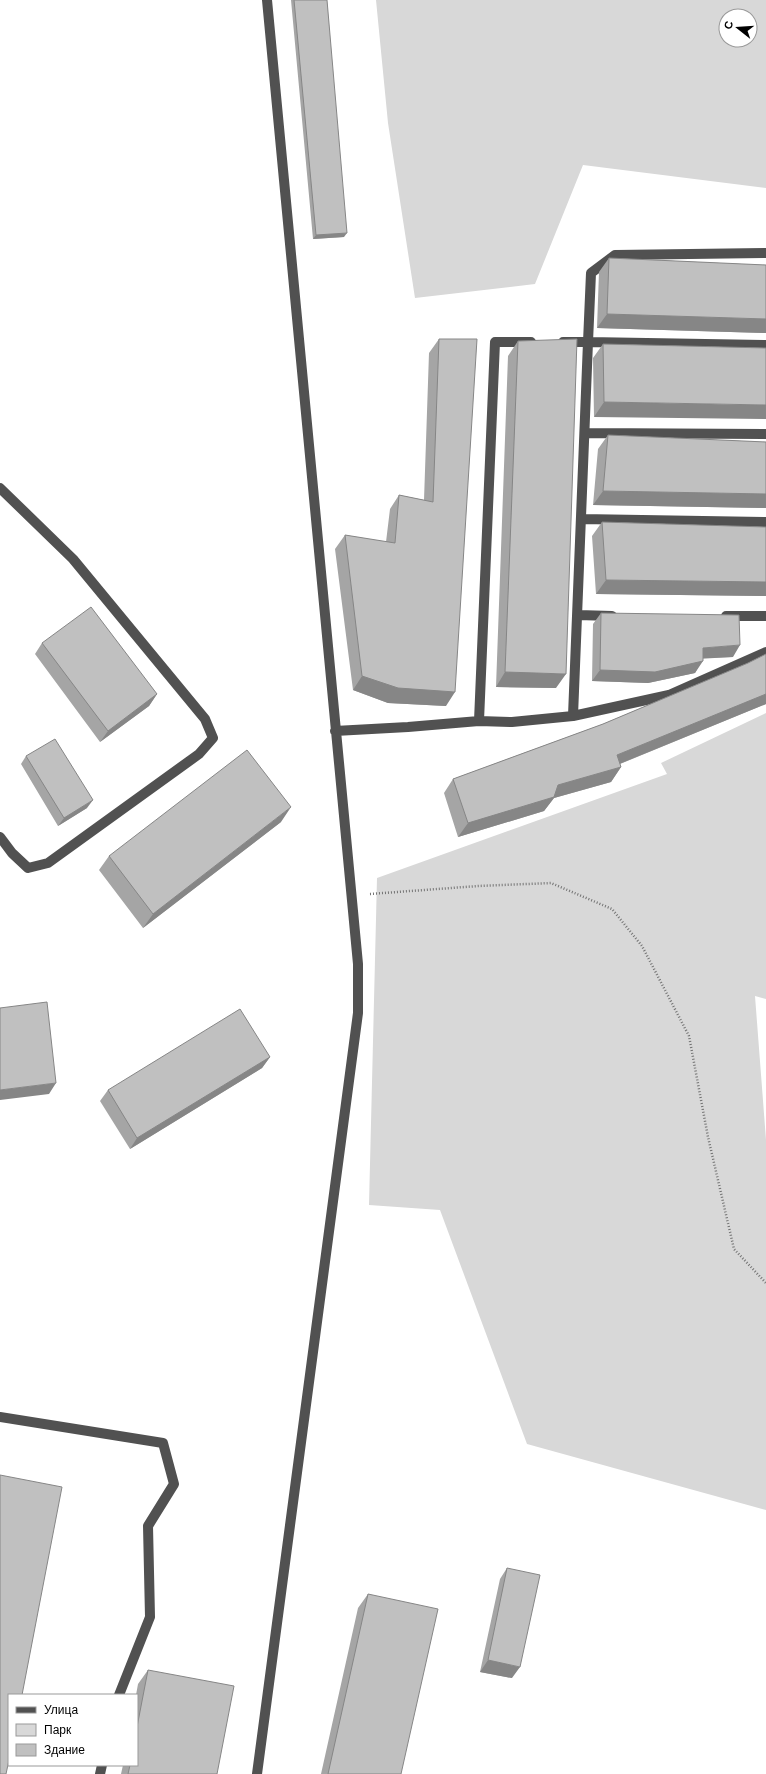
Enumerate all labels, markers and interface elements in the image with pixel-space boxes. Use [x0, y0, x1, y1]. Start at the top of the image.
north arrow [718, 8, 758, 48]
text: С [722, 19, 736, 31]
legend [8, 1694, 138, 1766]
text: Улица [44, 1703, 78, 1717]
text: Парк [44, 1723, 72, 1737]
text: Здание [44, 1743, 85, 1757]

